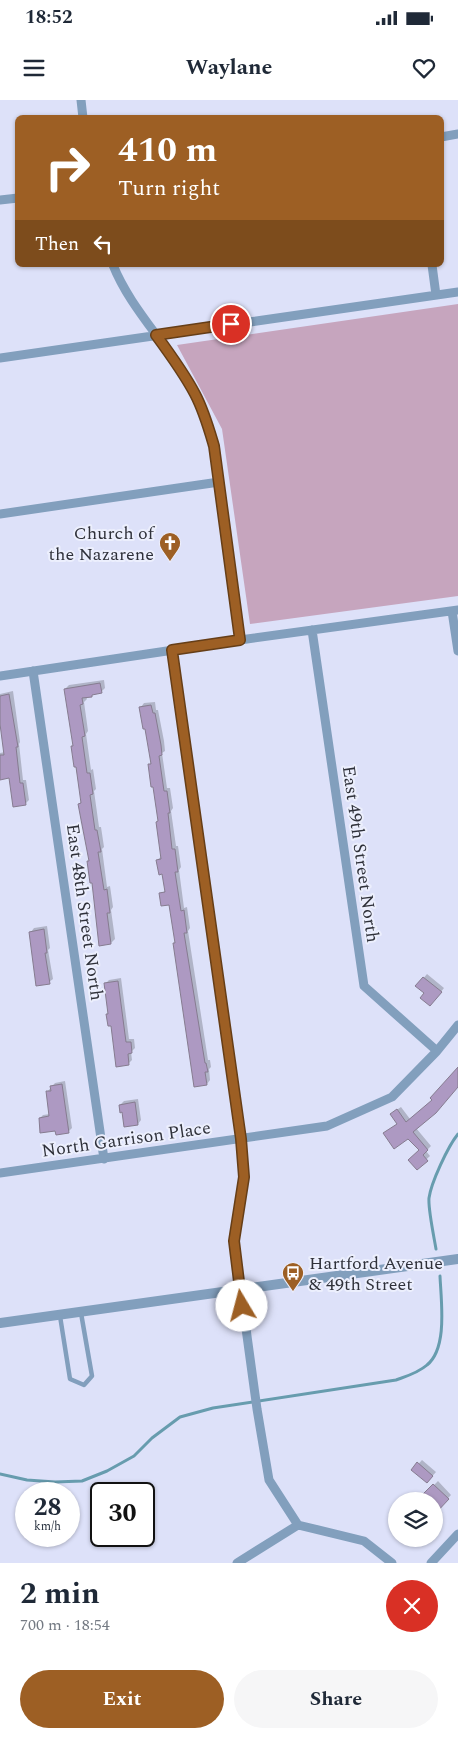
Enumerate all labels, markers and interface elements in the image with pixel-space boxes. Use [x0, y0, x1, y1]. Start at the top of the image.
text: 18:52 [25, 3, 73, 32]
text: Waylane [186, 51, 273, 84]
icon: menu [20, 54, 48, 82]
icon: heart [410, 54, 438, 82]
text: 410 m [118, 124, 217, 177]
icon: right [35, 135, 100, 200]
text: Turn right [118, 172, 220, 205]
text: Then [35, 230, 79, 259]
icon: left [89, 230, 117, 258]
pin [210, 303, 252, 345]
icon: arrive [217, 310, 245, 338]
place label: Church of the Nazarene [49, 520, 156, 568]
church icon: Church of the Nazarene [158, 531, 182, 562]
street label: East 49th Street North [335, 764, 386, 944]
street label: East 48th Street North [59, 822, 110, 1002]
street label: North Garrison Place [40, 1114, 212, 1165]
place label: Hartford Avenue & 49th Street [309, 1250, 443, 1298]
bus stop icon: Hartford Avenue & 49th Street [281, 1261, 305, 1292]
position arrow [215, 1279, 267, 1331]
speed limit sign: 30 [90, 1482, 155, 1547]
text: 28 [33, 1489, 62, 1527]
map controls [388, 1492, 443, 1547]
button: layers [388, 1492, 443, 1547]
text: km/h [34, 1517, 61, 1536]
text: 2 min [20, 1571, 100, 1617]
button: close [386, 1580, 438, 1632]
text: 700 m · 18:54 [20, 1613, 110, 1637]
button: Exit [20, 1670, 224, 1728]
button: Share [234, 1670, 438, 1728]

